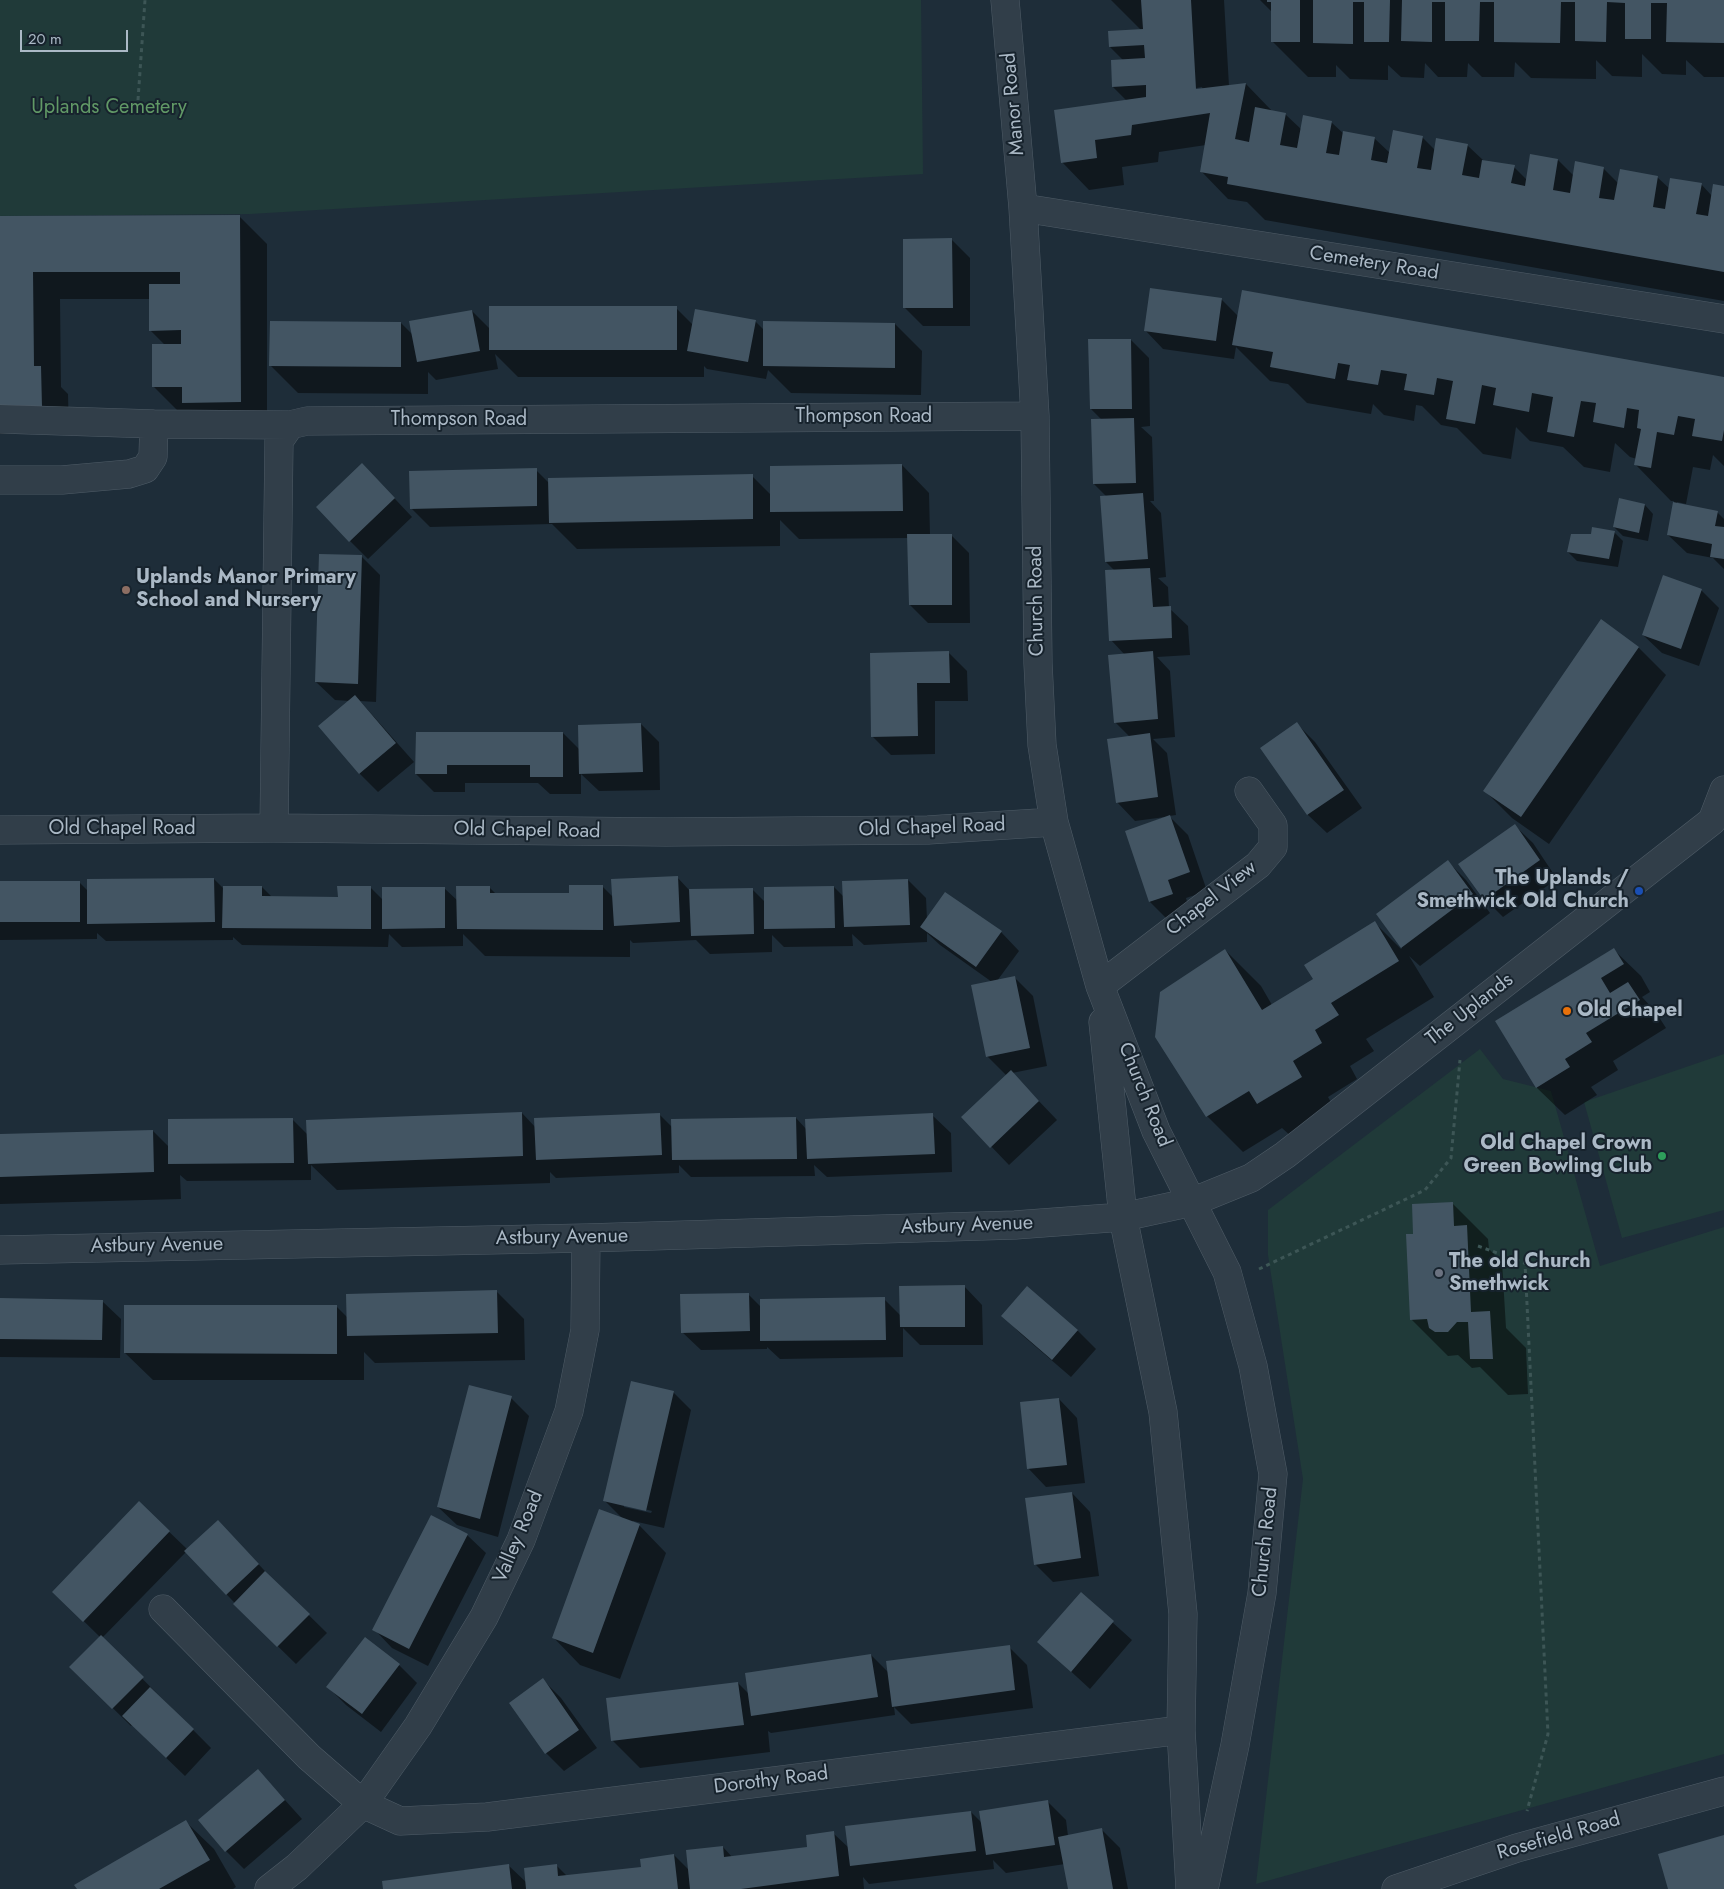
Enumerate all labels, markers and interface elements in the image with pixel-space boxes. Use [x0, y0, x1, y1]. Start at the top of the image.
scale bar [22, 20, 130, 52]
text: 20 m [28, 28, 62, 50]
street label: Manor Road [998, 52, 1030, 156]
park label: Uplands Cemetery [31, 96, 187, 120]
street label: Cemetery Road [1308, 242, 1440, 286]
street label: Thompson Road [796, 405, 932, 429]
street label: Thompson Road [391, 408, 527, 432]
street label: Church Road [1024, 546, 1050, 656]
place label: Uplands Manor Primary School and Nursery [136, 566, 356, 613]
marker: Uplands Manor Primary School and Nursery [120, 584, 132, 596]
street label: Old Chapel Road [858, 813, 1006, 843]
street label: Old Chapel Road [48, 817, 196, 841]
street label: Old Chapel Road [453, 818, 601, 844]
street label: Chapel View [1162, 856, 1262, 942]
place label: The Uplands / Smethwick Old Church [1417, 867, 1629, 914]
marker: The Uplands / Smethwick Old Church [1633, 885, 1645, 897]
street label: The Uplands [1422, 968, 1518, 1052]
place label: Old Chapel [1577, 999, 1683, 1023]
marker: Old Chapel [1561, 1005, 1573, 1017]
street label: Church Road [1112, 1039, 1176, 1151]
place label: Old Chapel Crown Green Bowling Club [1464, 1132, 1652, 1179]
marker: Old Chapel Crown Green Bowling Club [1656, 1150, 1668, 1162]
street label: Astbury Avenue [900, 1212, 1034, 1240]
street label: Astbury Avenue [496, 1225, 628, 1251]
street label: Astbury Avenue [91, 1233, 223, 1259]
place label: The old Church Smethwick [1449, 1250, 1591, 1297]
marker: The old Church Smethwick [1433, 1267, 1445, 1279]
street label: Church Road [1248, 1486, 1284, 1598]
street label: Valley Road [489, 1487, 549, 1587]
street label: Dorothy Road [712, 1762, 830, 1800]
street label: Rosefield Road [1495, 1808, 1623, 1866]

